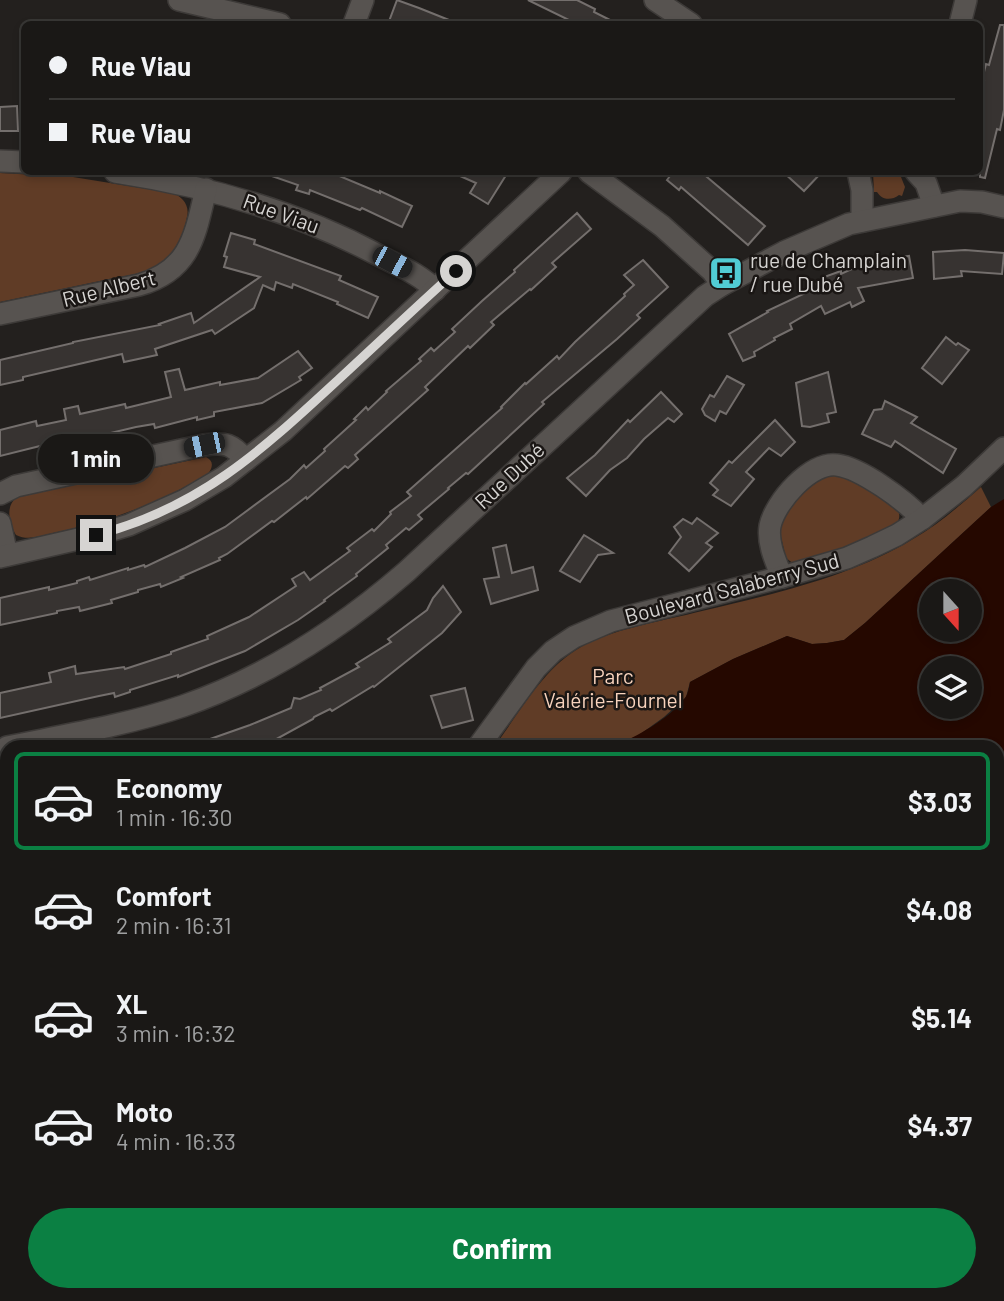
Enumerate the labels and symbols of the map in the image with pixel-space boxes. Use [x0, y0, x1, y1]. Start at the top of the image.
street label: Rue Viau [240, 187, 323, 238]
car [369, 243, 416, 281]
place label: rue de Champlain / rue Dubé [750, 247, 907, 296]
bus stop icon: rue de Champlain / rue Dubé [707, 254, 745, 292]
route start [440, 255, 472, 287]
street label: Rue Albert [59, 264, 158, 311]
car [182, 430, 227, 460]
callout: 1 min [38, 434, 154, 482]
street label: Rue Dubé [469, 436, 549, 513]
route end [80, 519, 112, 551]
street label: Boulevard Salaberry Sud [622, 547, 842, 628]
north arrow [919, 579, 982, 642]
park label: Parc Valérie-Fournel [543, 663, 683, 712]

